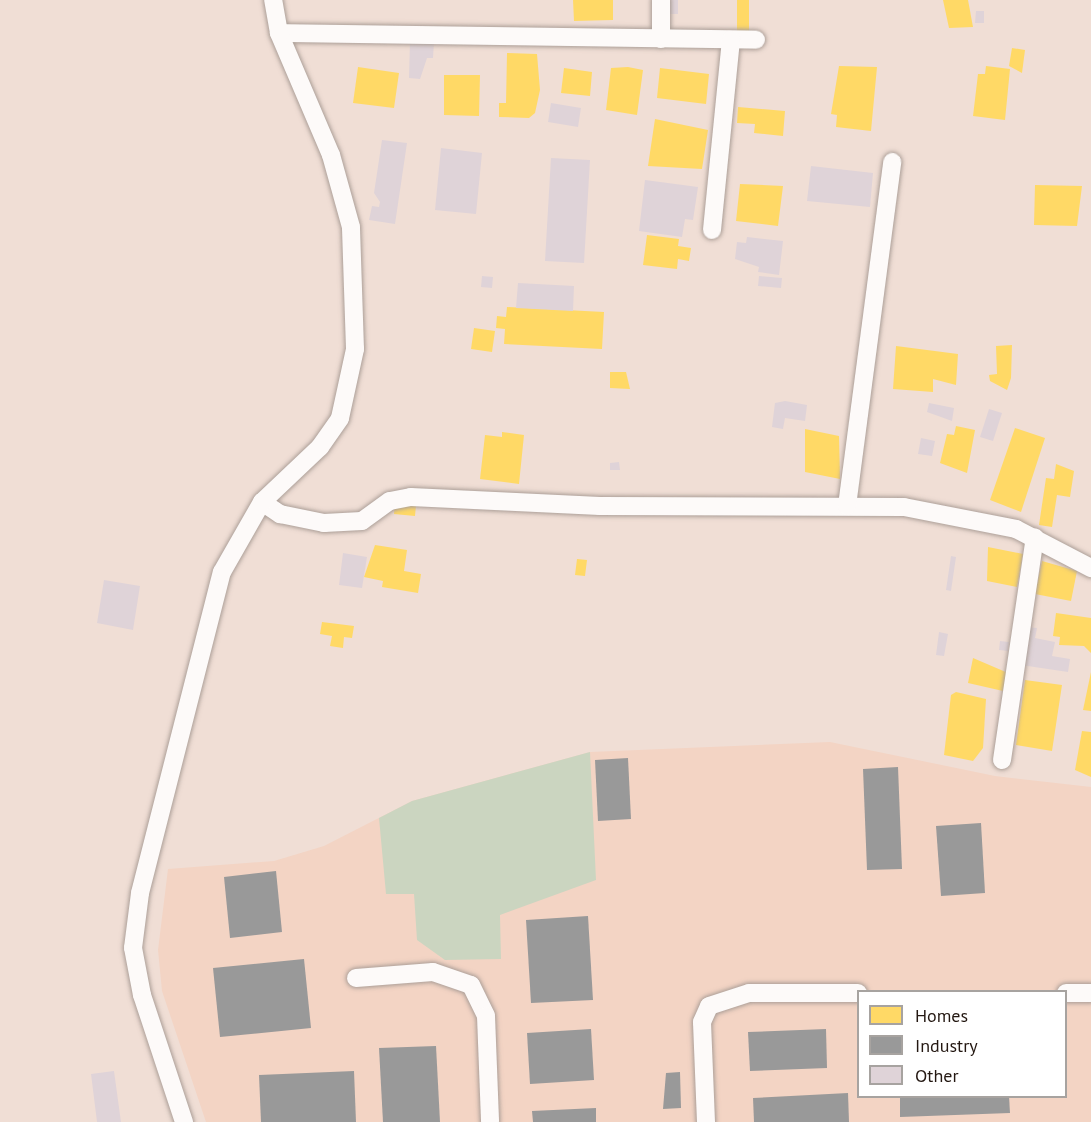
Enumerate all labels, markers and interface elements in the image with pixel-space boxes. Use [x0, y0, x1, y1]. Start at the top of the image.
legend [857, 990, 1067, 1098]
text: Homes [915, 1004, 968, 1027]
text: Industry [915, 1034, 978, 1057]
text: Other [915, 1064, 959, 1087]

